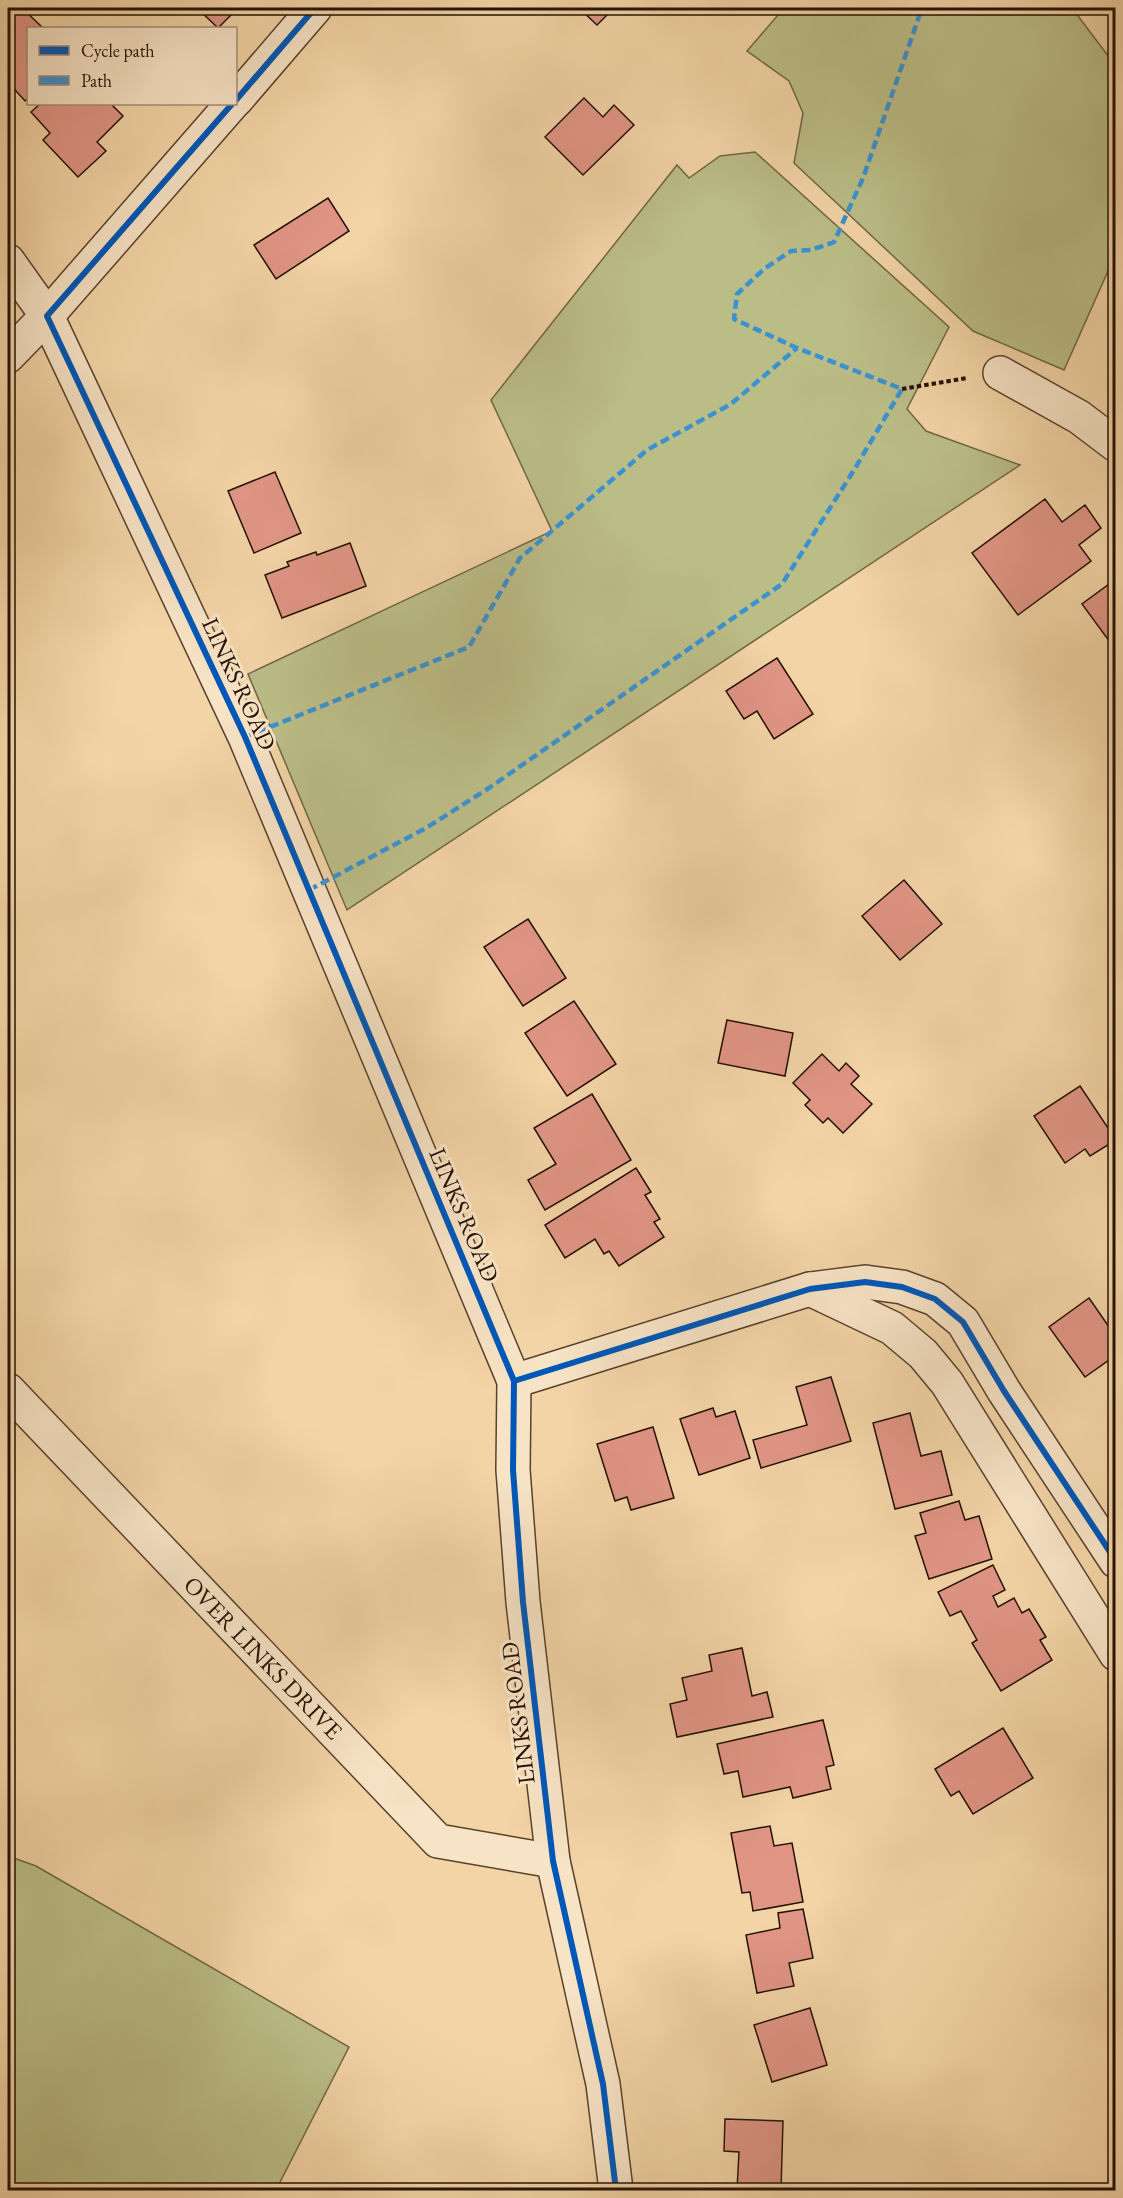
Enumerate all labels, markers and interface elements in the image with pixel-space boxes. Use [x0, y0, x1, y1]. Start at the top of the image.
legend [27, 27, 237, 105]
text: Cycle path [81, 39, 155, 62]
text: Path [81, 69, 112, 92]
street label: LINKS ROAD [195, 612, 284, 755]
street label: LINKS ROAD [422, 1143, 507, 1287]
street label: OVER LINKS DRIVE [177, 1569, 349, 1746]
street label: LINKS ROAD [493, 1640, 542, 1786]

